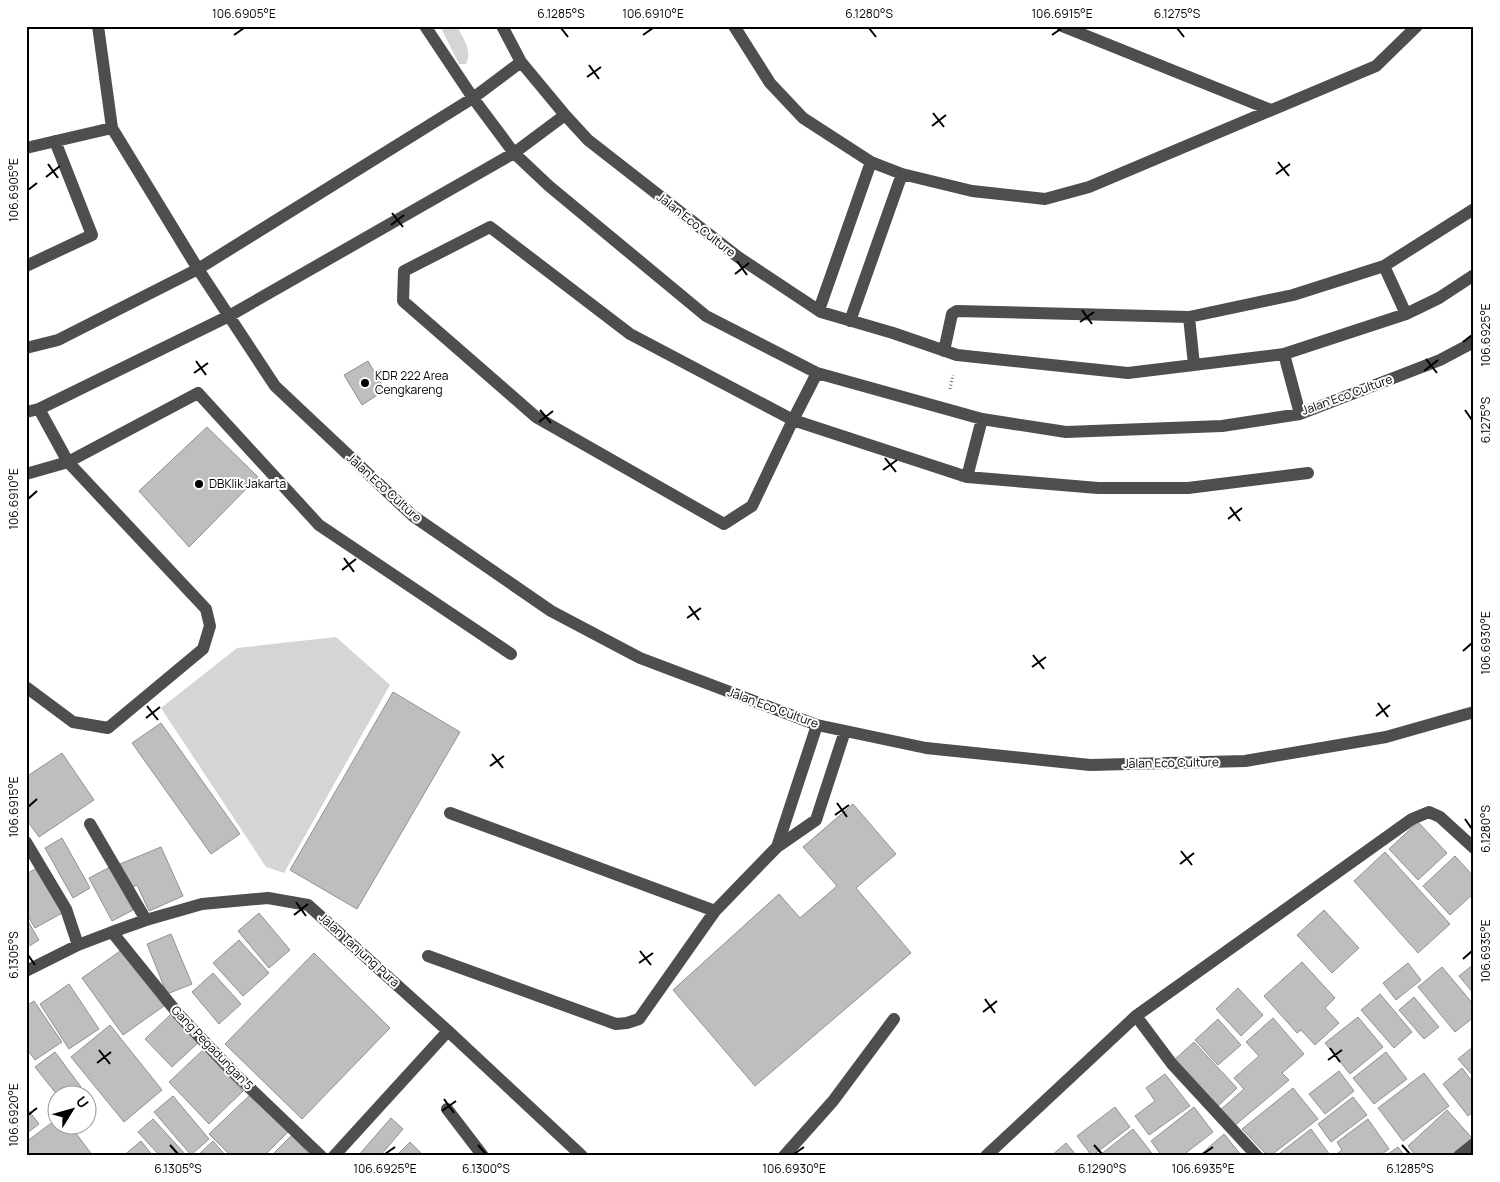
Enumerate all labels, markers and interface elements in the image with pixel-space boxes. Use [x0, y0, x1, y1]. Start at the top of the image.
text: 106.6905°E [212, 5, 276, 22]
text: 6.1285°S [537, 5, 585, 22]
text: 106.6910°E [622, 5, 684, 22]
text: 6.1280°S [845, 5, 893, 22]
text: 106.6915°E [1031, 5, 1093, 22]
text: 6.1275°S [1154, 5, 1200, 22]
text: 106.6905°E [5, 158, 22, 222]
street label: Jalan Eco Culture [653, 188, 739, 261]
text: 106.6925°E [1477, 303, 1494, 367]
place label: KDR 222 Area Cengkareng [375, 367, 448, 398]
street label: Jalan Eco Culture [1299, 370, 1395, 419]
marker: KDR 222 Area Cengkareng [359, 377, 371, 389]
text: 6.1275°S [1477, 397, 1494, 443]
street label: Jalan Eco Culture [343, 449, 426, 526]
text: 106.6910°E [5, 468, 22, 530]
place label: DBKlik Jakarta [209, 475, 286, 492]
marker: DBKlik Jakarta [193, 478, 205, 490]
text: 106.6930°E [1477, 611, 1494, 675]
street label: Jalan Eco Culture [725, 683, 821, 732]
street label: Jalan Eco Culture [1123, 753, 1219, 772]
text: 106.6915°E [5, 776, 22, 838]
text: 6.1280°S [1477, 805, 1494, 853]
street label: Jalan Tanjung Pura [315, 909, 403, 990]
text: 106.6935°E [1477, 919, 1494, 983]
text: 6.1305°S [5, 931, 22, 979]
street label: Gang Pegadungan 5 [168, 1002, 257, 1094]
text: 106.6920°E [5, 1083, 22, 1147]
north arrow [48, 1084, 98, 1134]
text: U [72, 1092, 93, 1112]
text: 6.1305°S [154, 1160, 202, 1177]
text: 106.6925°E [353, 1160, 417, 1177]
text: 6.1300°S [462, 1160, 510, 1177]
text: 106.6930°E [762, 1160, 826, 1177]
text: 6.1290°S [1078, 1160, 1126, 1177]
text: 106.6935°E [1171, 1160, 1235, 1177]
text: 6.1285°S [1386, 1160, 1434, 1177]

